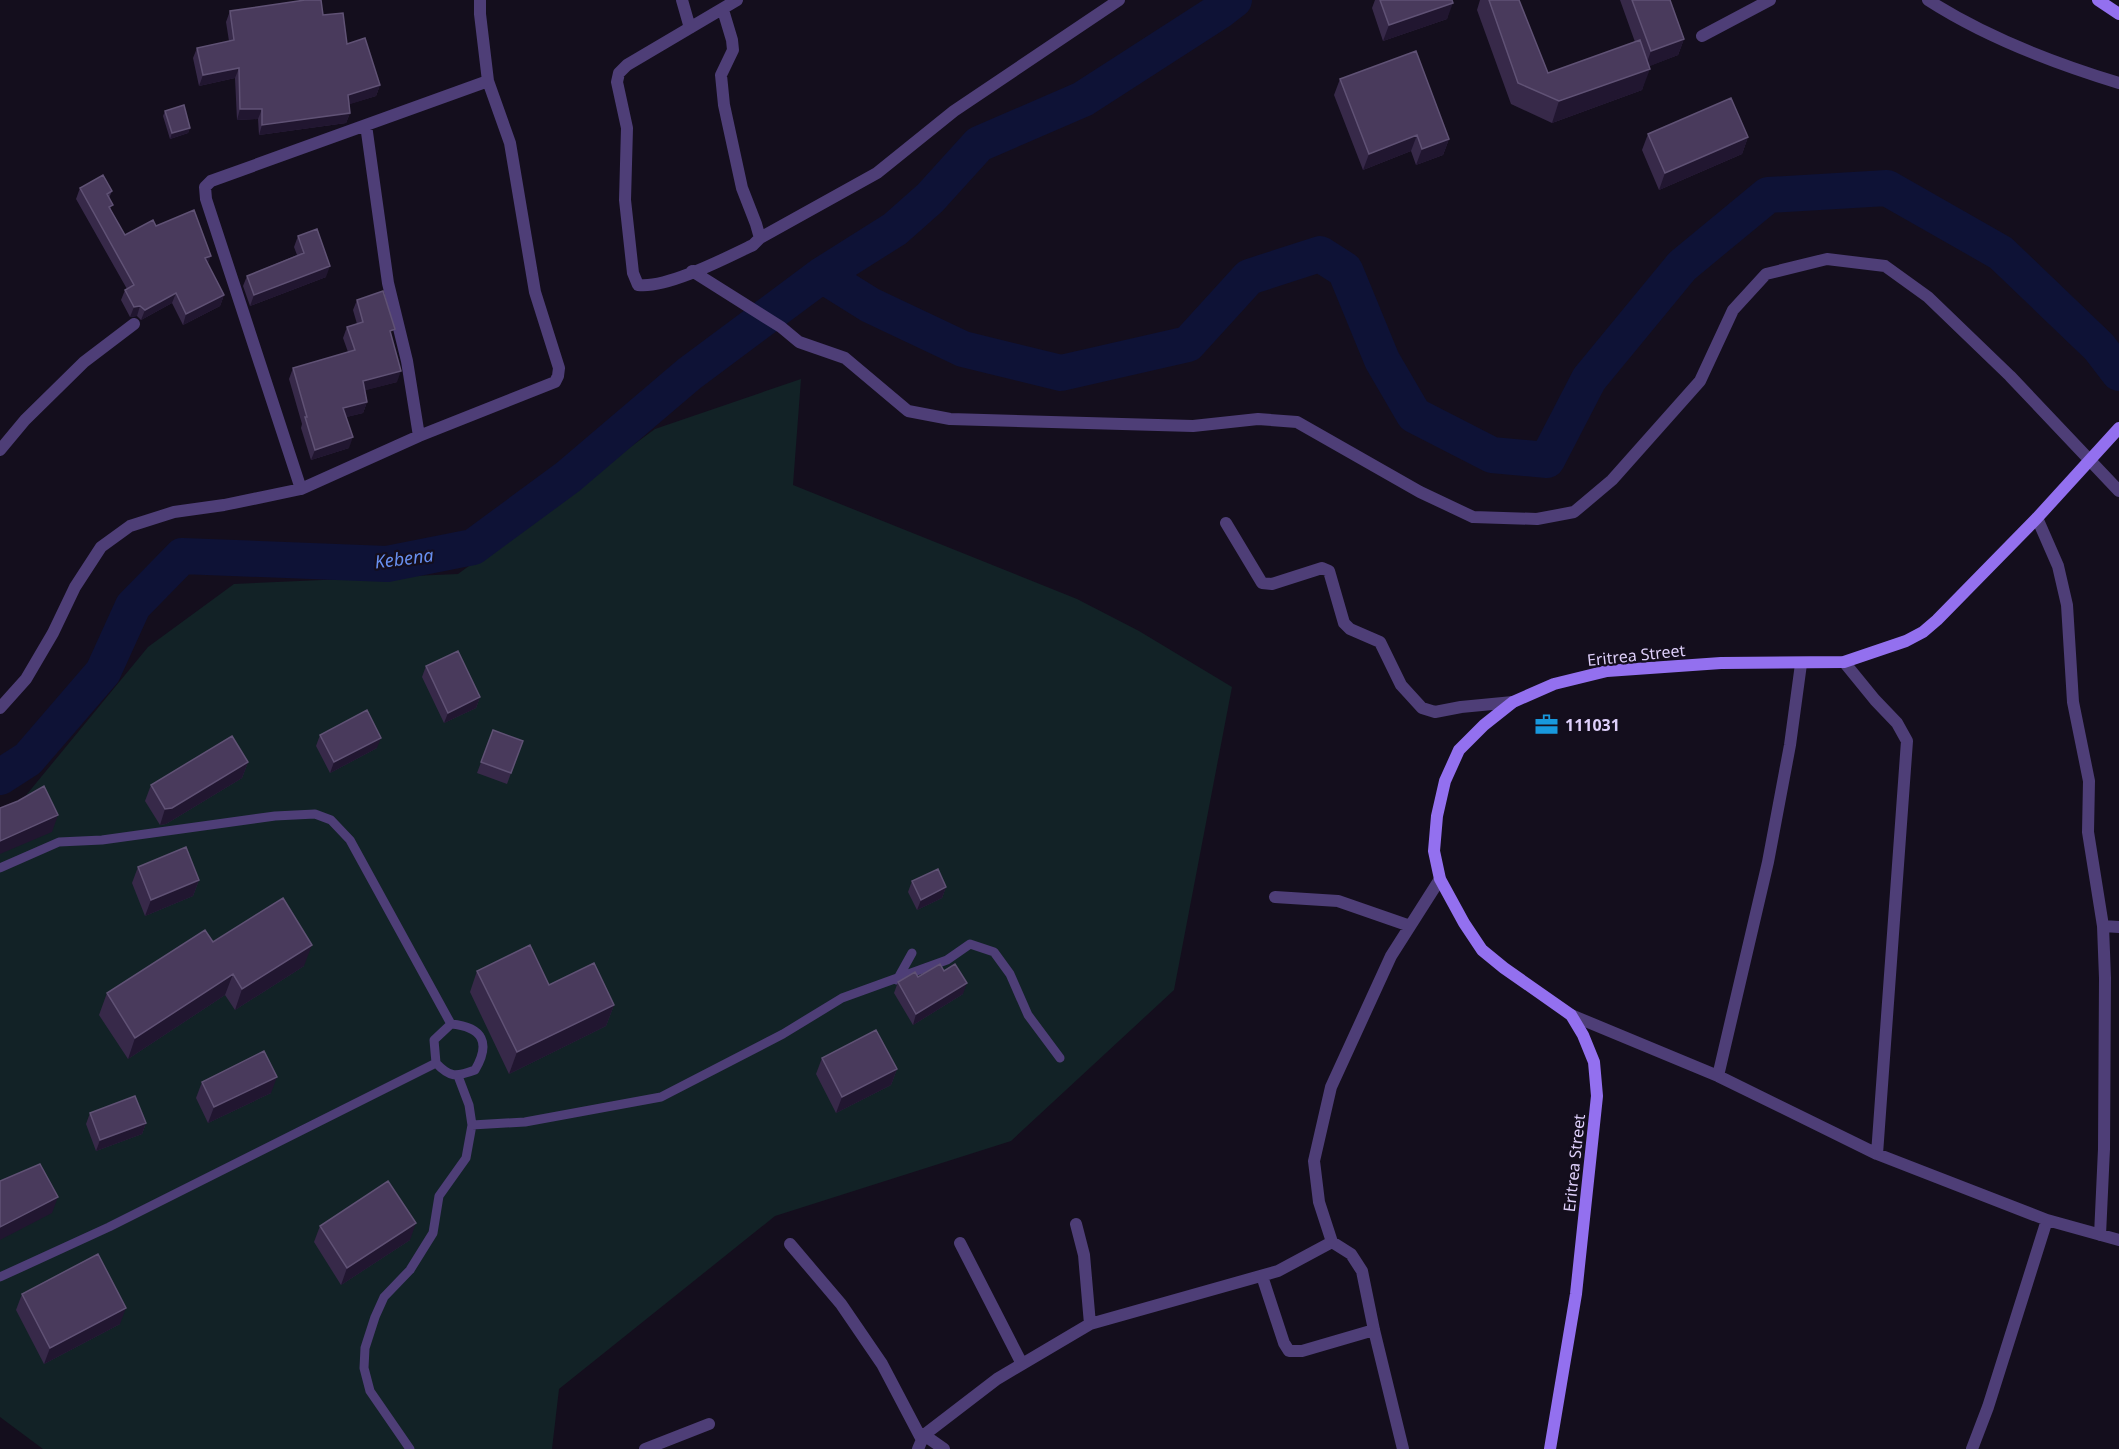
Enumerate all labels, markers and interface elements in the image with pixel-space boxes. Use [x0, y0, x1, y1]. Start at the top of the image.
water label: Kebena [373, 542, 435, 574]
street label: Eritrea Street [1586, 639, 1686, 671]
office icon: 111031 [1534, 712, 1560, 738]
place label: 111031 [1565, 714, 1620, 736]
street label: Eritrea Street [1558, 1113, 1590, 1213]

